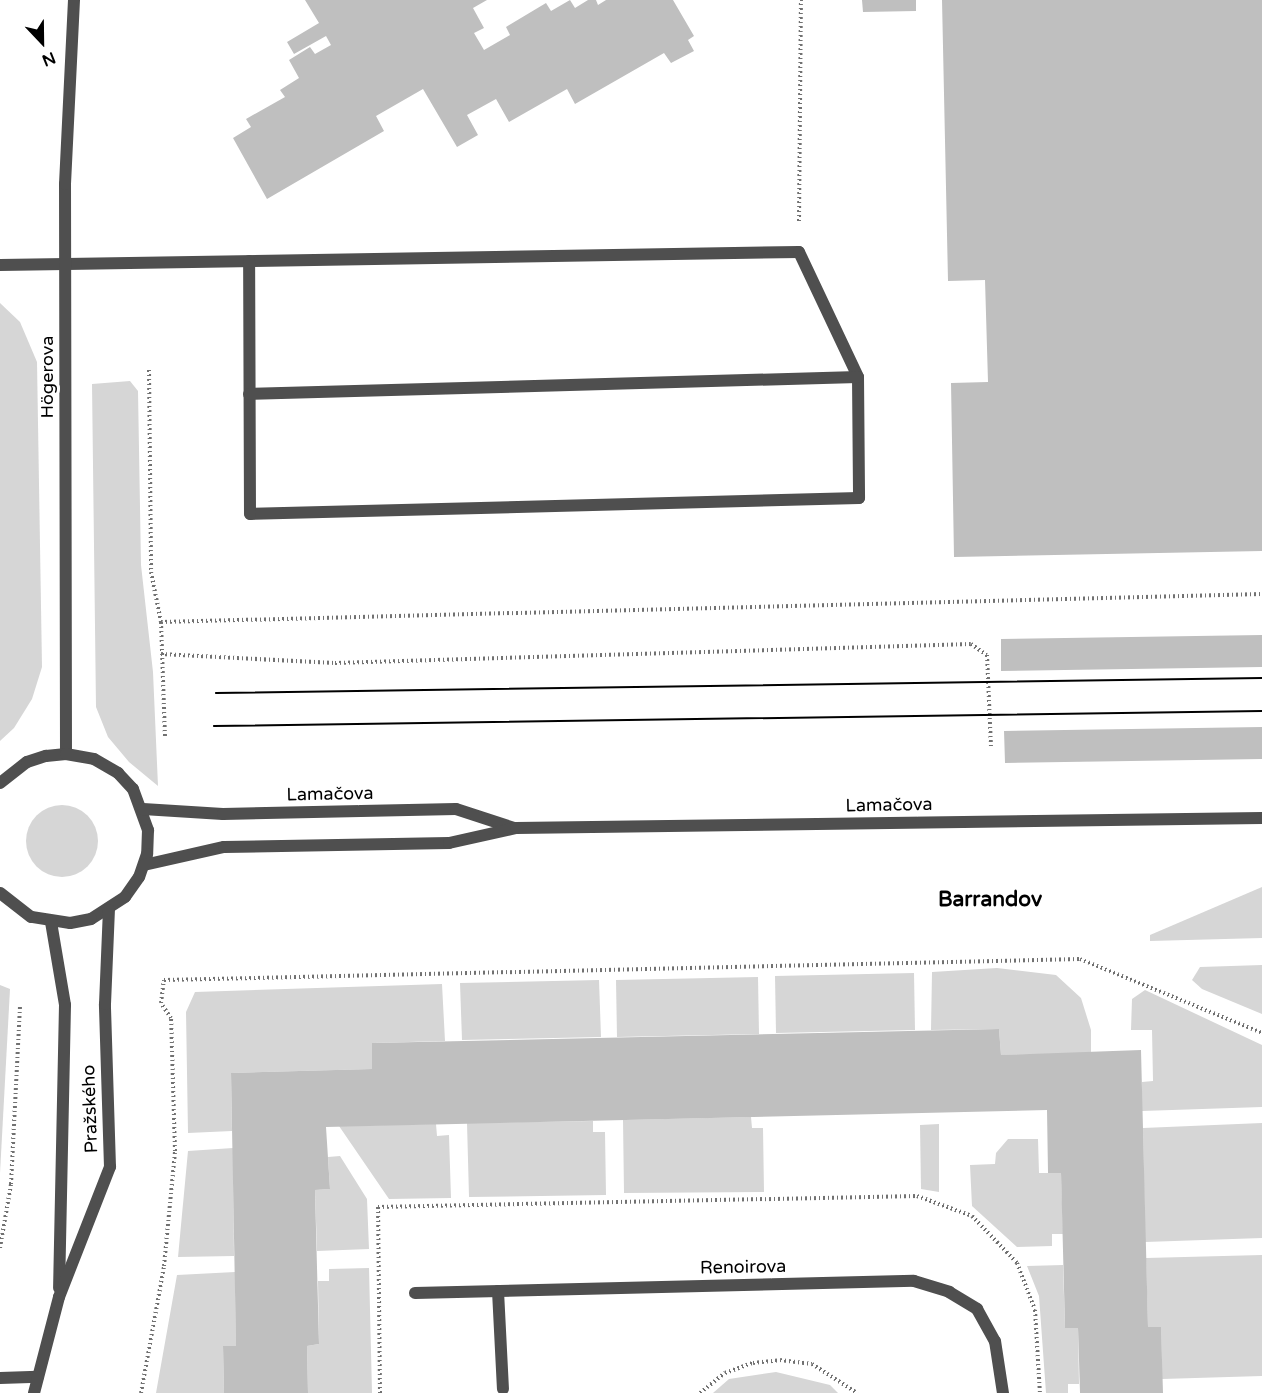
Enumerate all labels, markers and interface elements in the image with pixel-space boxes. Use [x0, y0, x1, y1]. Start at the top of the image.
north arrow [12, 12, 72, 72]
text: N [39, 47, 58, 70]
street label: Högerova [36, 336, 58, 418]
street label: Lamačova [286, 782, 374, 806]
street label: Lamačova [845, 793, 933, 817]
district label: Barrandov [938, 887, 1042, 913]
street label: Pražského [78, 1064, 102, 1154]
street label: Renoirova [700, 1255, 786, 1279]

